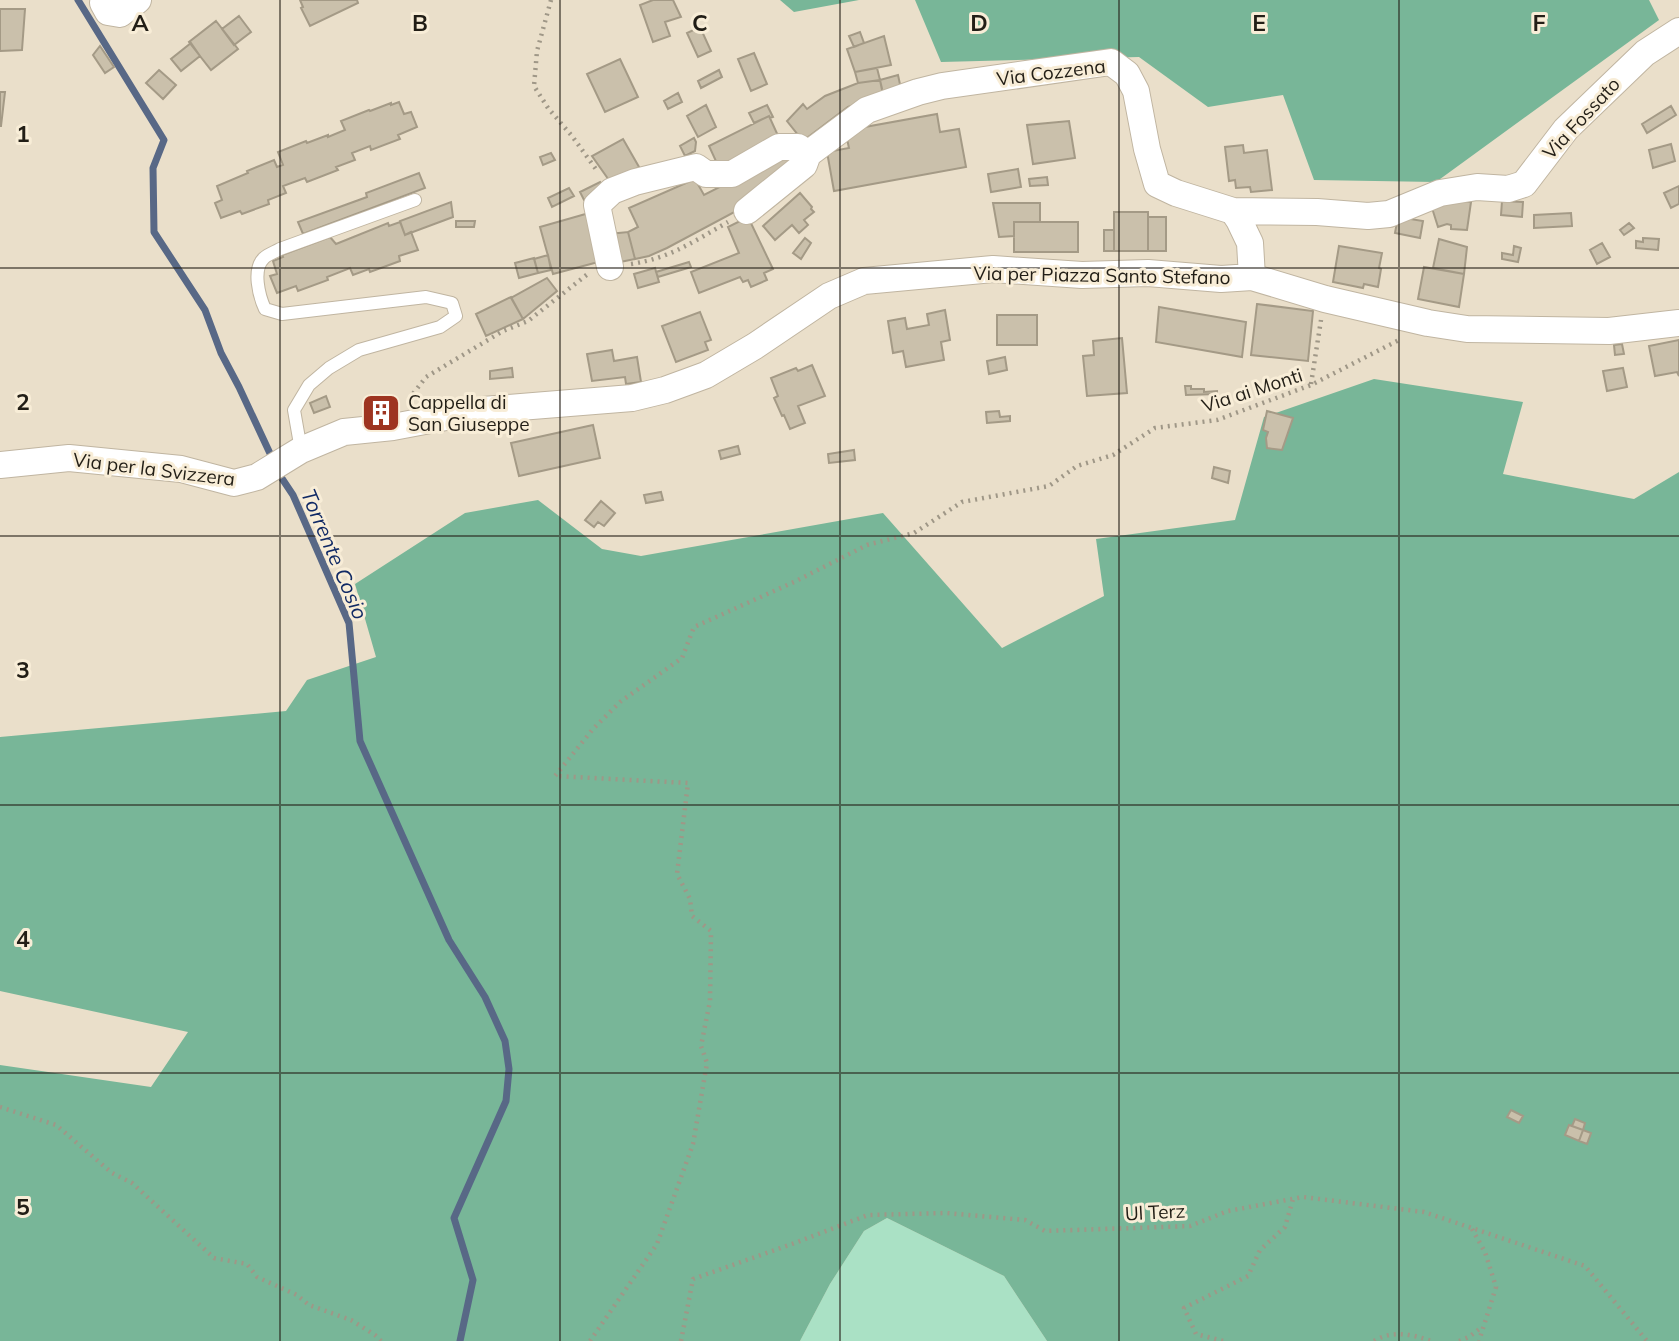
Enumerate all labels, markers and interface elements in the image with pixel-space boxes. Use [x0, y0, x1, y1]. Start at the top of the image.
text: A [131, 8, 149, 37]
text: B [412, 8, 428, 37]
text: C [692, 8, 708, 37]
text: D [970, 8, 988, 37]
text: E [1252, 8, 1266, 37]
text: F [1532, 8, 1546, 37]
street label: Via Cozzena [995, 53, 1107, 91]
street label: Via Fossato [1537, 72, 1625, 164]
text: 1 [16, 119, 30, 148]
street label: Via per Piazza Santo Stefano [973, 261, 1231, 289]
street label: Via ai Monti [1199, 362, 1305, 418]
text: 2 [16, 387, 30, 416]
place label: Cappella di San Giuseppe [408, 390, 530, 436]
building icon: Cappella di San Giuseppe [360, 392, 402, 434]
street label: Via per la Svizzera [72, 447, 236, 491]
water label: Torrente Cosio [296, 485, 374, 623]
text: 3 [16, 655, 30, 684]
text: 4 [16, 924, 30, 953]
text: 5 [16, 1192, 30, 1221]
street label: Ul Terz [1124, 1198, 1186, 1226]

